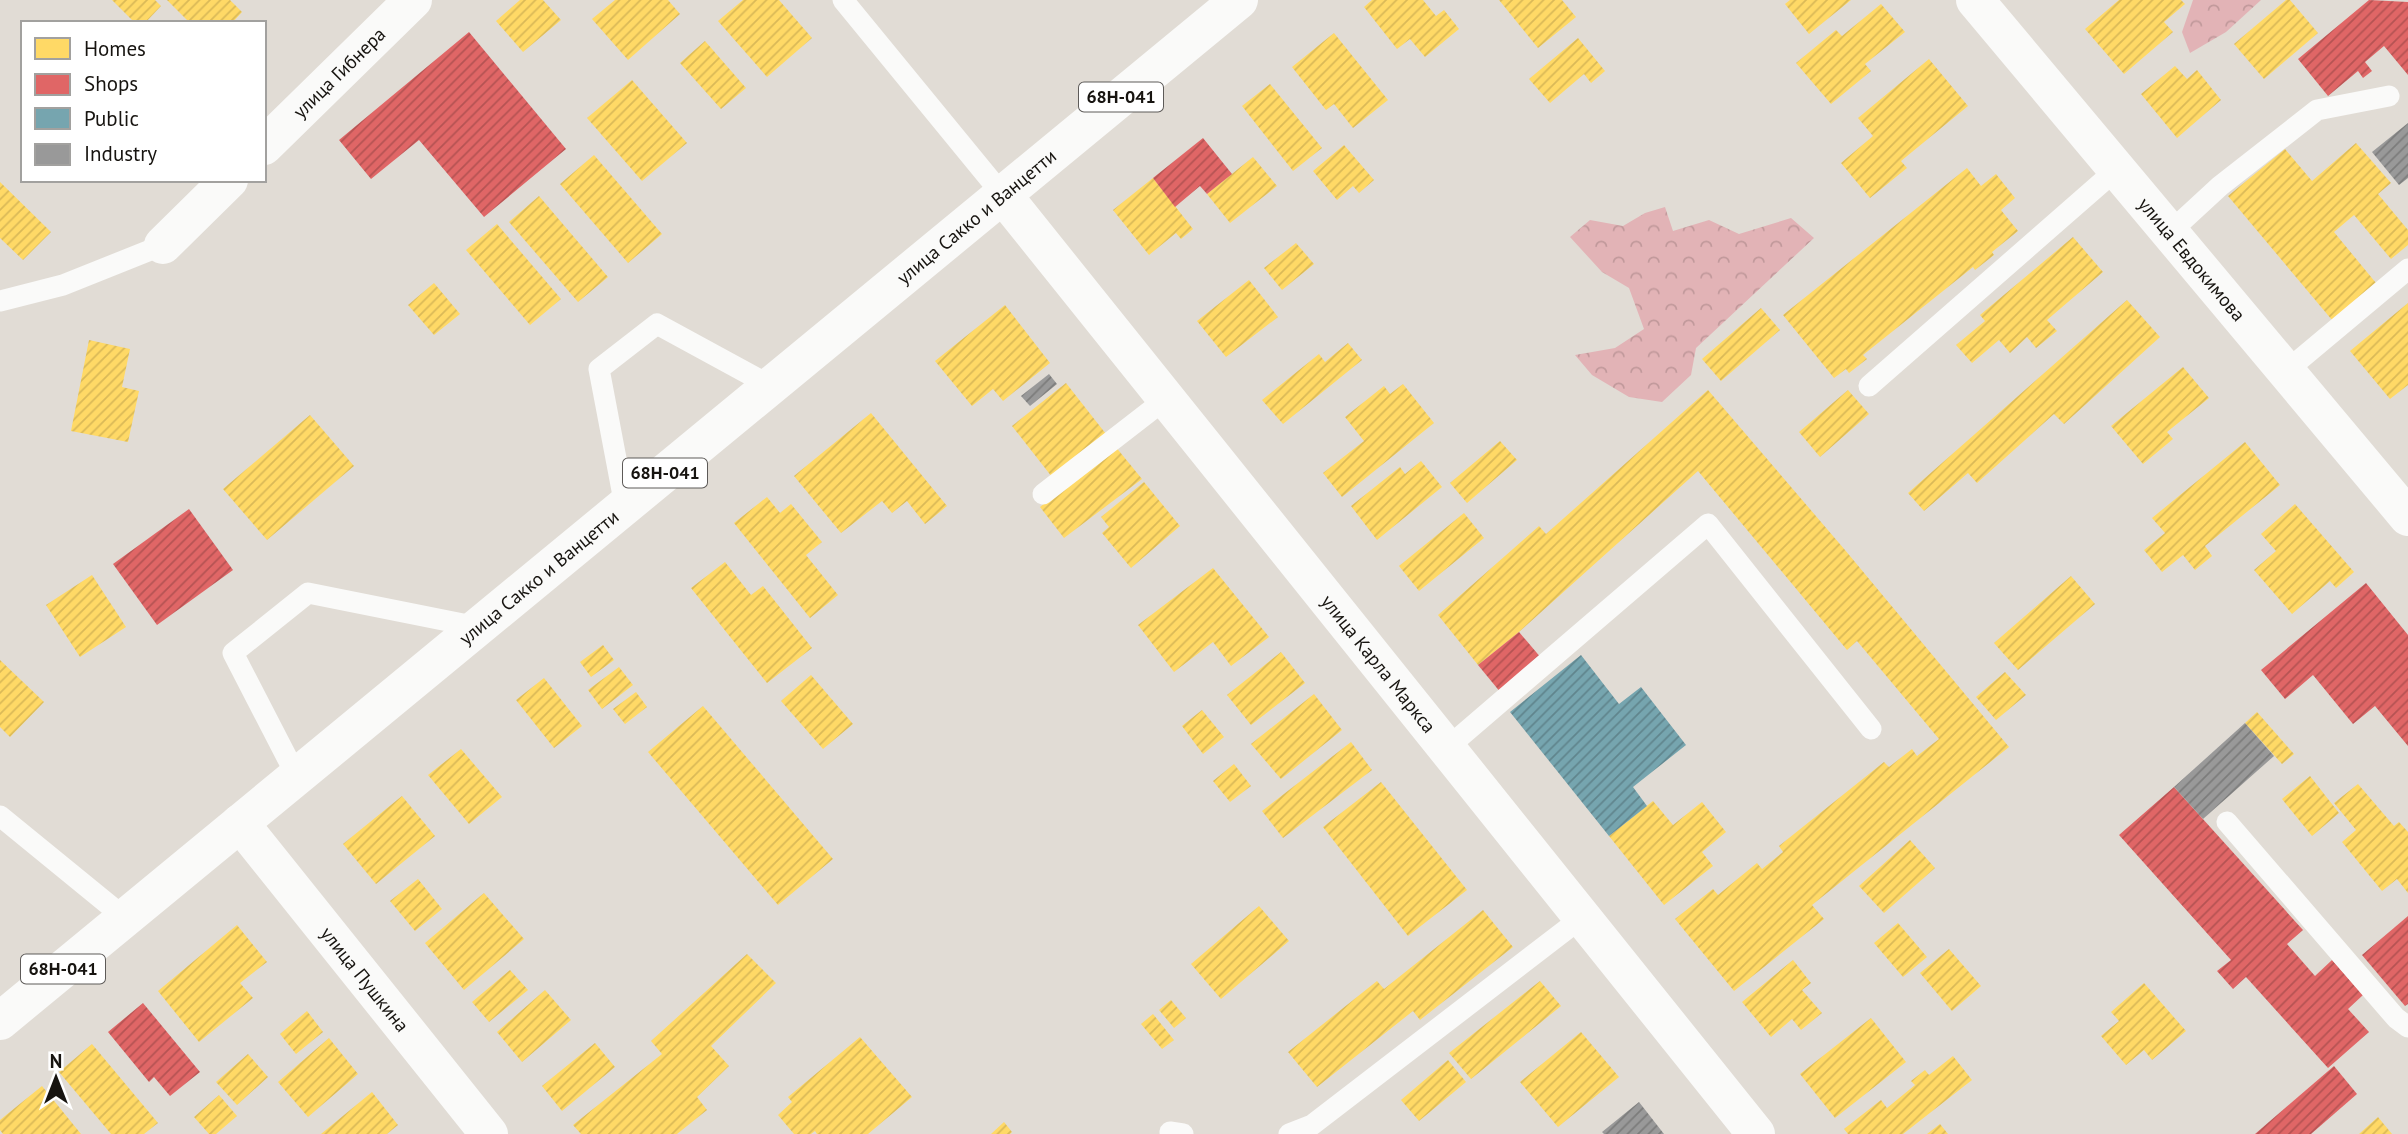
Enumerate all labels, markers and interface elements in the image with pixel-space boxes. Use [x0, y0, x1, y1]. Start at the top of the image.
legend [21, 21, 266, 182]
street label: улица Гибнера [288, 22, 390, 123]
text: Homes [84, 35, 146, 62]
text: Shops [84, 70, 138, 97]
road number: 68Н-041 [1079, 82, 1163, 112]
text: Public [84, 105, 139, 132]
text: Industry [84, 140, 157, 167]
street label: улица Сакко и Ванцетти [892, 144, 1061, 289]
street label: улица Евдокимова [2133, 192, 2251, 326]
road number: 68Н-041 [623, 458, 707, 488]
street label: улица Сакко и Ванцетти [454, 504, 623, 650]
street label: улица Карла Маркса [1316, 590, 1441, 738]
street label: улица Пушкина [316, 922, 414, 1037]
road number: 68Н-041 [21, 954, 105, 984]
north arrow [21, 1043, 91, 1113]
text: N [50, 1049, 62, 1073]

